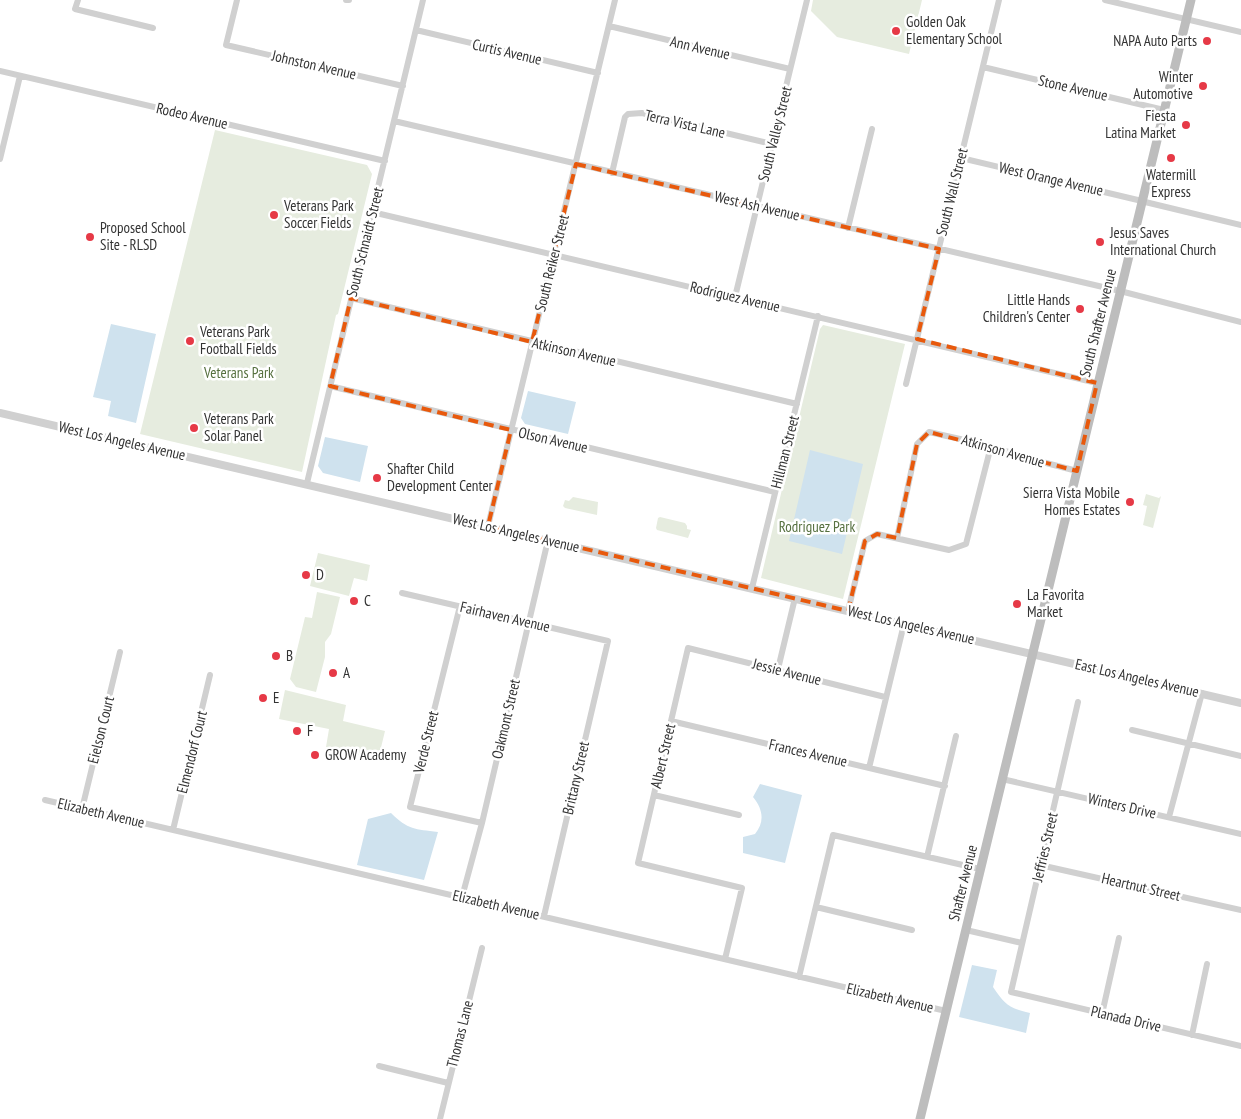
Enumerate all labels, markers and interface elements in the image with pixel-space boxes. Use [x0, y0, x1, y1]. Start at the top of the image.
place label: Golden Oak Elementary School [906, 12, 1003, 48]
marker: Golden Oak Elementary School [890, 25, 902, 37]
street label: Ann Avenue [668, 31, 732, 64]
place label: NAPA Auto Parts [1113, 31, 1197, 50]
street label: Curtis Avenue [470, 34, 544, 69]
marker: NAPA Auto Parts [1201, 35, 1213, 47]
street label: Johnston Avenue [269, 45, 358, 83]
place label: Winter Automotive [1133, 67, 1194, 103]
street label: Stone Avenue [1037, 70, 1110, 105]
marker: Winter Automotive [1197, 80, 1209, 92]
street label: South Valley Street [753, 84, 796, 184]
street label: Rodeo Avenue [154, 98, 230, 133]
street label: Terra Vista Lane [643, 105, 727, 142]
place label: Fiesta Latina Market [1105, 106, 1176, 142]
marker: Fiesta Latina Market [1180, 119, 1192, 131]
street label: South Wall Street [931, 146, 972, 238]
marker: Watermill Express [1165, 152, 1177, 164]
street label: West Orange Avenue [997, 157, 1105, 200]
place label: Watermill Express [1146, 165, 1196, 201]
street label: South Schnaidt Street [342, 185, 387, 299]
street label: West Ash Avenue [712, 186, 802, 225]
place label: Veterans Park Soccer Fields [283, 196, 354, 232]
marker: Veterans Park Soccer Fields [268, 209, 280, 221]
street label: South Reiker Street [530, 212, 573, 313]
place label: Proposed School Site - RLSD [100, 218, 186, 254]
place label: Jesus Saves International Church [1109, 223, 1216, 259]
marker: Proposed School Site - RLSD [84, 231, 96, 243]
marker: Jesus Saves International Church [1094, 236, 1106, 248]
street label: South Shafter Avenue [1075, 267, 1120, 379]
street label: Rodriguez Avenue [688, 277, 782, 316]
place label: Little Hands Children's Center [983, 290, 1071, 326]
marker: Little Hands Children's Center [1074, 303, 1086, 315]
place label: Veterans Park Football Fields [199, 322, 277, 358]
street label: Atkinson Avenue [530, 333, 618, 370]
marker: Veterans Park Football Fields [184, 335, 196, 347]
park label: Veterans Park [203, 363, 274, 382]
place label: Veterans Park Solar Panel [203, 409, 274, 445]
street label: Hillman Street [766, 413, 803, 491]
street label: West Los Angeles Avenue [57, 417, 187, 464]
marker: Veterans Park Solar Panel [188, 422, 200, 434]
street label: Olson Avenue [517, 422, 590, 457]
street label: Atkinson Avenue [959, 430, 1047, 471]
place label: Shafter Child Development Center [387, 459, 494, 495]
marker: Shafter Child Development Center [371, 472, 383, 484]
place label: Sierra Vista Mobile Homes Estates [1023, 483, 1120, 519]
marker: Sierra Vista Mobile Homes Estates [1124, 496, 1136, 508]
street label: West Los Angeles Avenue [451, 509, 581, 556]
park label: Rodriguez Park [779, 517, 855, 536]
place label: D [316, 565, 324, 584]
marker: D [300, 569, 312, 581]
place label: La Favorita Market [1027, 585, 1084, 621]
place label: C [364, 591, 371, 610]
marker: C [348, 595, 360, 607]
street label: Fairhaven Avenue [458, 597, 552, 636]
marker: La Favorita Market [1011, 598, 1023, 610]
street label: West Los Angeles Avenue [846, 601, 976, 648]
place label: B [286, 646, 293, 665]
marker: B [270, 650, 282, 662]
street label: Jessie Avenue [750, 654, 823, 689]
street label: East Los Angeles Avenue [1073, 654, 1201, 701]
place label: A [343, 663, 351, 682]
marker: A [327, 667, 339, 679]
street label: Oakmont Street [487, 677, 524, 761]
place label: E [273, 688, 279, 707]
marker: E [257, 692, 269, 704]
street label: Eielson Court [83, 694, 118, 766]
street label: Elmendorf Court [172, 709, 211, 795]
street label: Verde Street [408, 709, 442, 776]
place label: F [307, 721, 313, 740]
street label: Albert Street [646, 722, 679, 790]
marker: F [291, 725, 303, 737]
street label: Frances Avenue [767, 734, 849, 771]
street label: Brittany Street [558, 739, 593, 816]
place label: GROW Academy [325, 745, 406, 764]
marker: GROW Academy [309, 749, 321, 761]
street label: Winters Drive [1086, 788, 1158, 823]
street label: Elizabeth Avenue [56, 793, 146, 832]
street label: Jeffries Street [1027, 810, 1062, 884]
street label: Shafter Avenue [944, 843, 981, 923]
street label: Heartnut Street [1100, 868, 1182, 905]
street label: Elizabeth Avenue [451, 885, 541, 924]
street label: Elizabeth Avenue [845, 978, 935, 1017]
street label: Thomas Lane [442, 998, 477, 1069]
street label: Planada Drive [1089, 1001, 1163, 1036]

